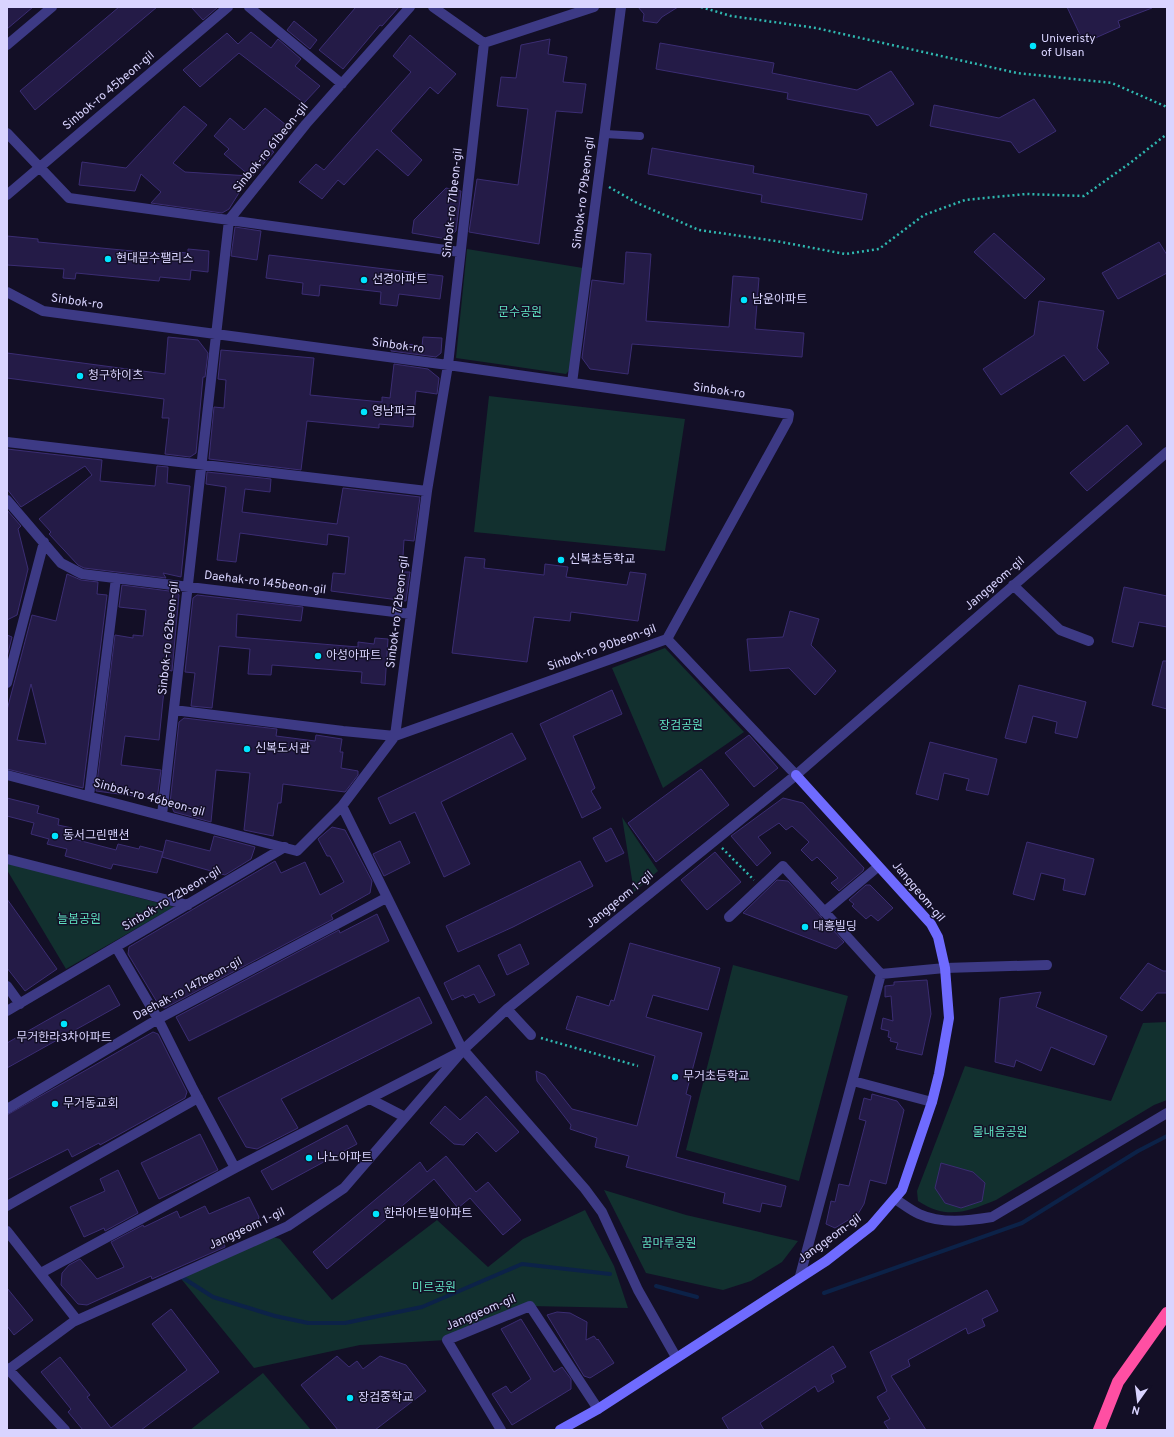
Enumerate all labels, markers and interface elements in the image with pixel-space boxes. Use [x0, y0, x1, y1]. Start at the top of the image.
place label: Univeristy of Ulsan [1041, 31, 1096, 61]
marker: Univeristy of Ulsan [1028, 41, 1038, 51]
street label: Sinbok-ro 45beon-gil [60, 48, 158, 134]
street label: Sinbok-ro 61beon-gil [230, 100, 312, 196]
street label: Sinbok-ro 79beon-gil [569, 136, 599, 250]
street label: Sinbok-ro 71beon-gil [439, 147, 467, 259]
place label: 현대문수팰리스 [116, 251, 193, 267]
marker: 현대문수팰리스 [103, 254, 113, 264]
place label: 선경아파트 [372, 272, 427, 288]
marker: 선경아파트 [359, 275, 369, 285]
street label: Sinbok-ro [50, 290, 104, 314]
place label: 남운아파트 [752, 292, 807, 308]
marker: 남운아파트 [739, 295, 749, 305]
park label: 문수공원 [498, 305, 542, 321]
street label: Sinbok-ro [371, 334, 425, 358]
place label: 청구하이츠 [88, 368, 143, 384]
marker: 청구하이츠 [75, 371, 85, 381]
street label: Sinbok-ro [692, 379, 746, 403]
place label: 영남파크 [372, 404, 416, 420]
marker: 영남파크 [359, 407, 369, 417]
place label: 신복초등학교 [569, 552, 635, 568]
street label: Janggeom-gil [962, 553, 1028, 615]
street label: Sinbok-ro 72beon-gil [383, 555, 413, 669]
marker: 신복초등학교 [556, 555, 566, 565]
street label: Daehak-ro 145beon-gil [203, 568, 327, 598]
street label: Sinbok-ro 62beon-gil [155, 580, 183, 696]
street label: Sinbok-ro 90beon-gil [545, 621, 659, 675]
place label: 아성아파트 [326, 648, 381, 664]
marker: 아성아파트 [313, 651, 323, 661]
park label: 장검공원 [659, 718, 703, 734]
place label: 신복도서관 [255, 741, 310, 757]
marker: 신복도서관 [242, 744, 252, 754]
street label: Sinbok-ro 46beon-gil [92, 775, 206, 821]
place label: 동서그린맨션 [63, 828, 129, 844]
marker: 동서그린맨션 [50, 831, 60, 841]
street label: Janggeom-gil [888, 858, 948, 926]
street label: Sinbok-ro 72beon-gil [119, 863, 225, 935]
street label: Janggeom 1-gil [583, 868, 657, 932]
park label: 늘봄공원 [57, 912, 101, 928]
place label: 대흥빌딩 [813, 919, 857, 935]
marker: 대흥빌딩 [800, 922, 810, 932]
street label: Daehak-ro 147beon-gil [131, 953, 245, 1025]
marker: 무거한라3차아파트 [59, 1019, 69, 1029]
place label: 무거한라3차아파트 [16, 1030, 112, 1046]
place label: 무거초등학교 [683, 1069, 749, 1085]
marker: 무거초등학교 [670, 1072, 680, 1082]
place label: 무거동교회 [63, 1096, 118, 1112]
marker: 무거동교회 [50, 1099, 60, 1109]
park label: 물내음공원 [972, 1125, 1028, 1141]
place label: 나노아파트 [317, 1150, 372, 1166]
marker: 나노아파트 [304, 1153, 314, 1163]
street label: Janggeom 1-gil [206, 1204, 288, 1254]
place label: 한라아트빌아파트 [384, 1206, 472, 1222]
marker: 한라아트빌아파트 [371, 1209, 381, 1219]
street label: Janggeom-gil [795, 1211, 865, 1267]
park label: 꿈마루공원 [641, 1236, 697, 1252]
park label: 미르공원 [412, 1280, 456, 1296]
street label: Janggeom-gil [444, 1291, 518, 1335]
north arrow [1118, 1381, 1158, 1421]
place label: 장검중학교 [358, 1390, 413, 1406]
marker: 장검중학교 [345, 1393, 355, 1403]
text: N [1130, 1402, 1141, 1417]

